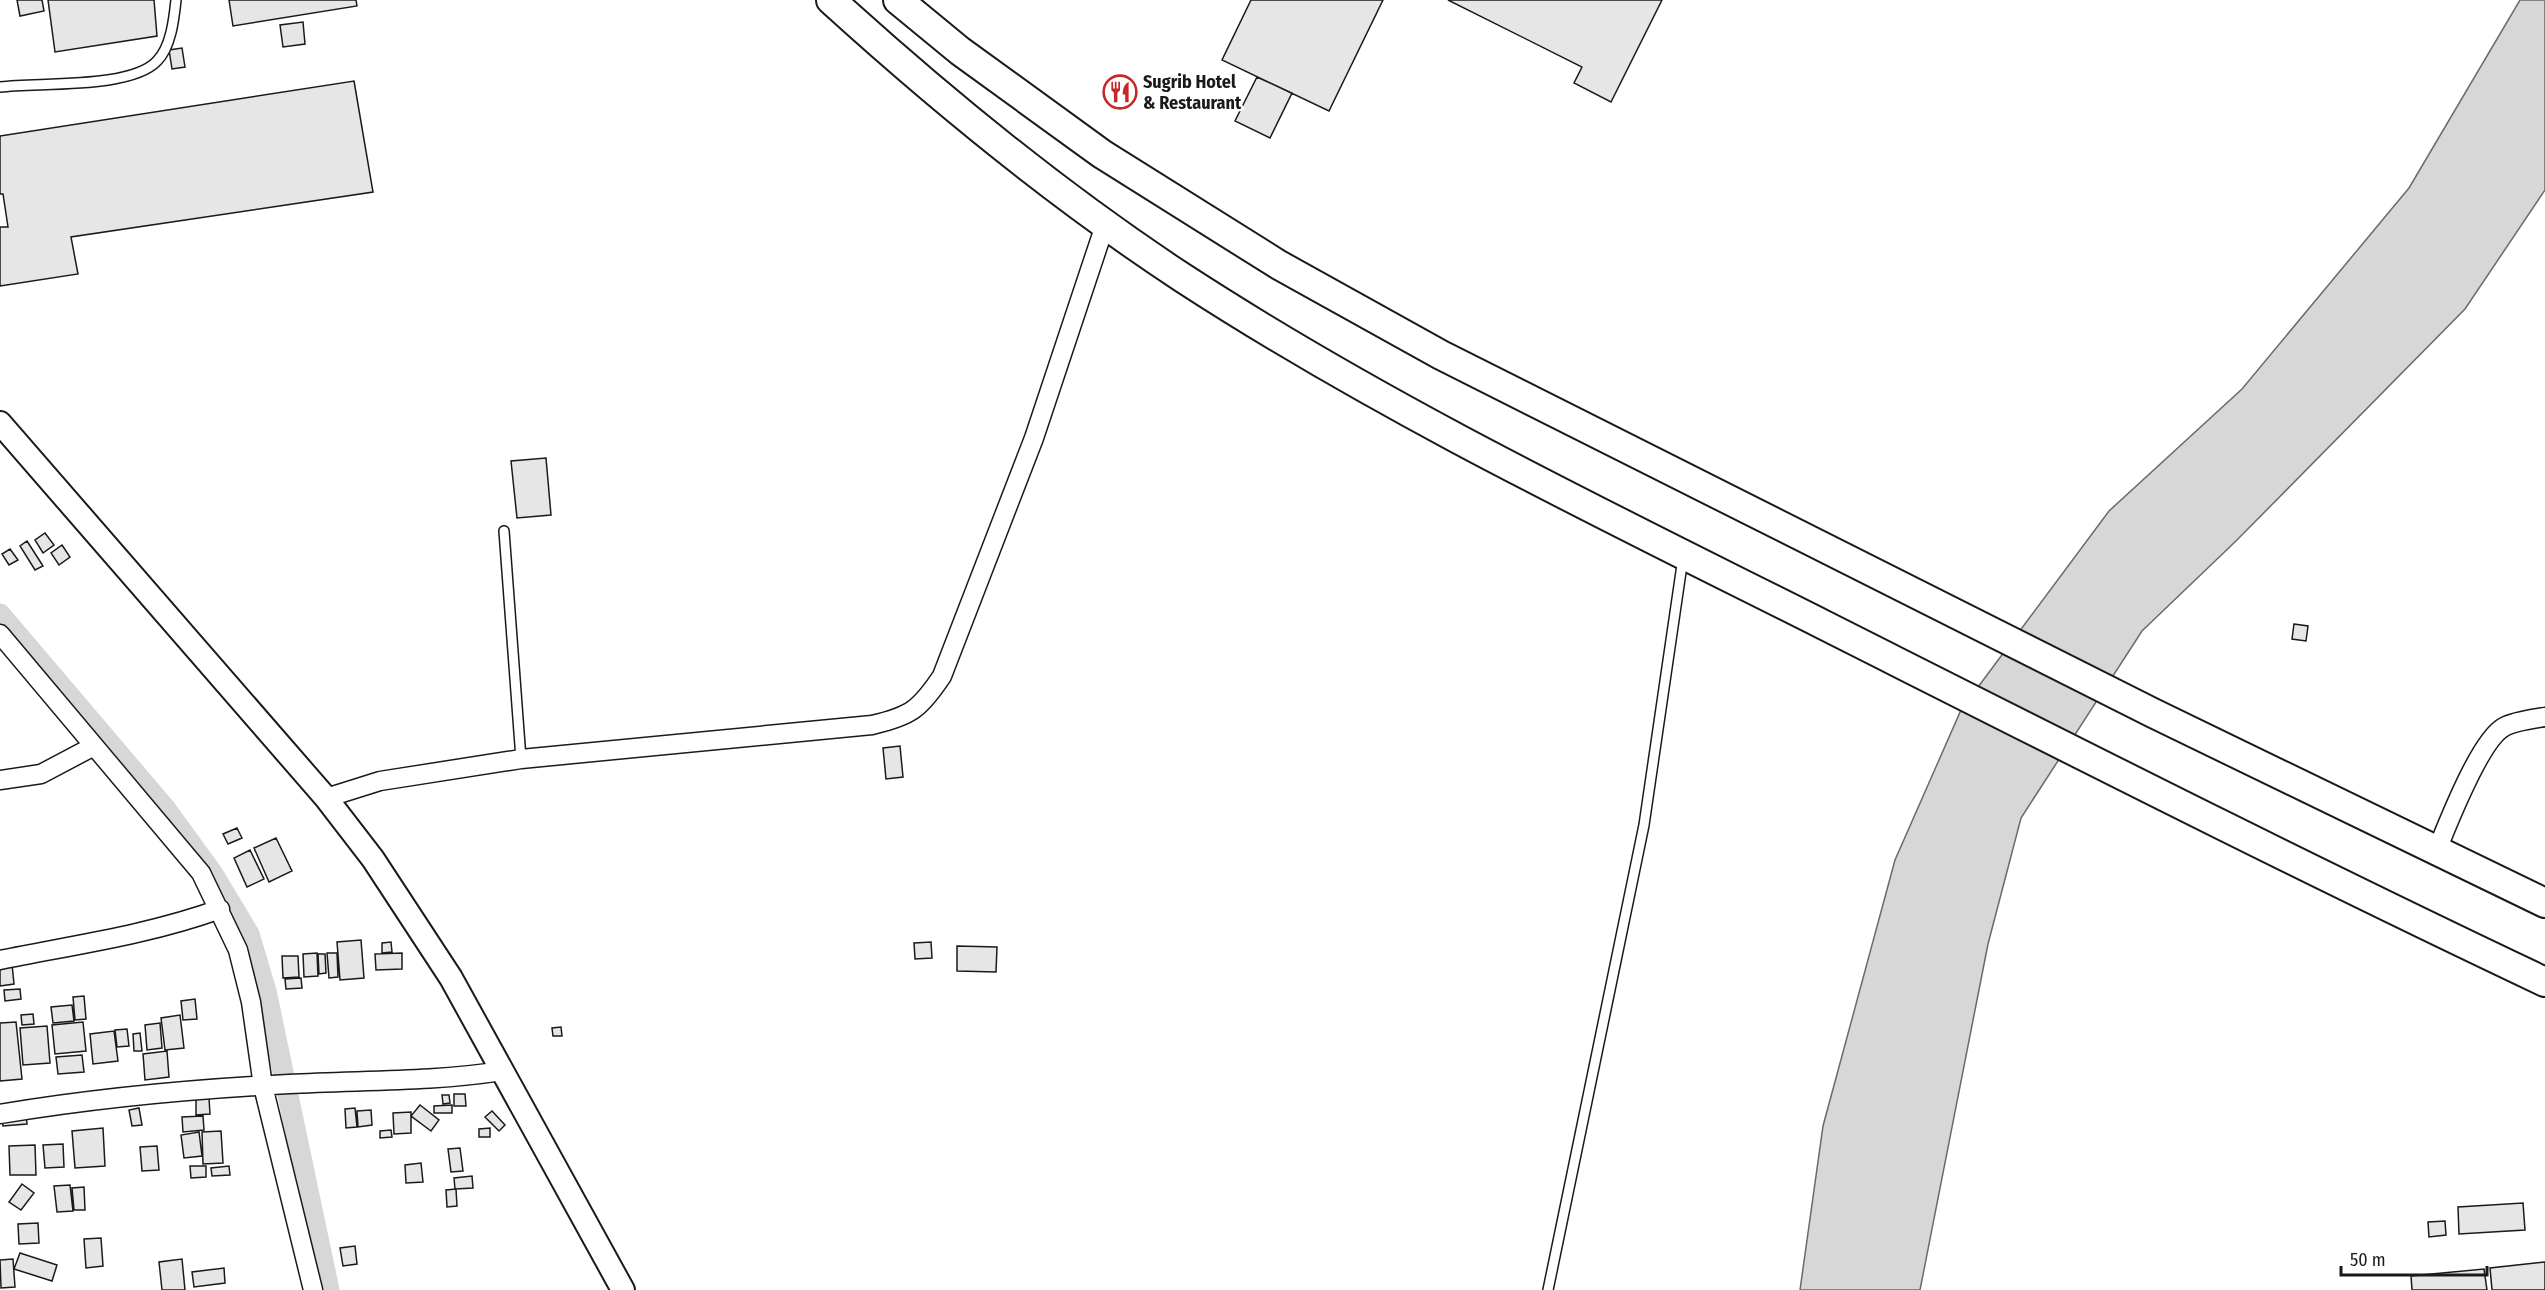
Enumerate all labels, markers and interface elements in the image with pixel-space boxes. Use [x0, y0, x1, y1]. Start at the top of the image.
place label: Sugrib Hotel & Restaurant [1143, 71, 1242, 114]
restaurant icon: Sugrib Hotel & Restaurant [1102, 74, 1138, 110]
scale bar [2341, 1239, 2486, 1277]
text: 50 m [2350, 1249, 2386, 1271]

